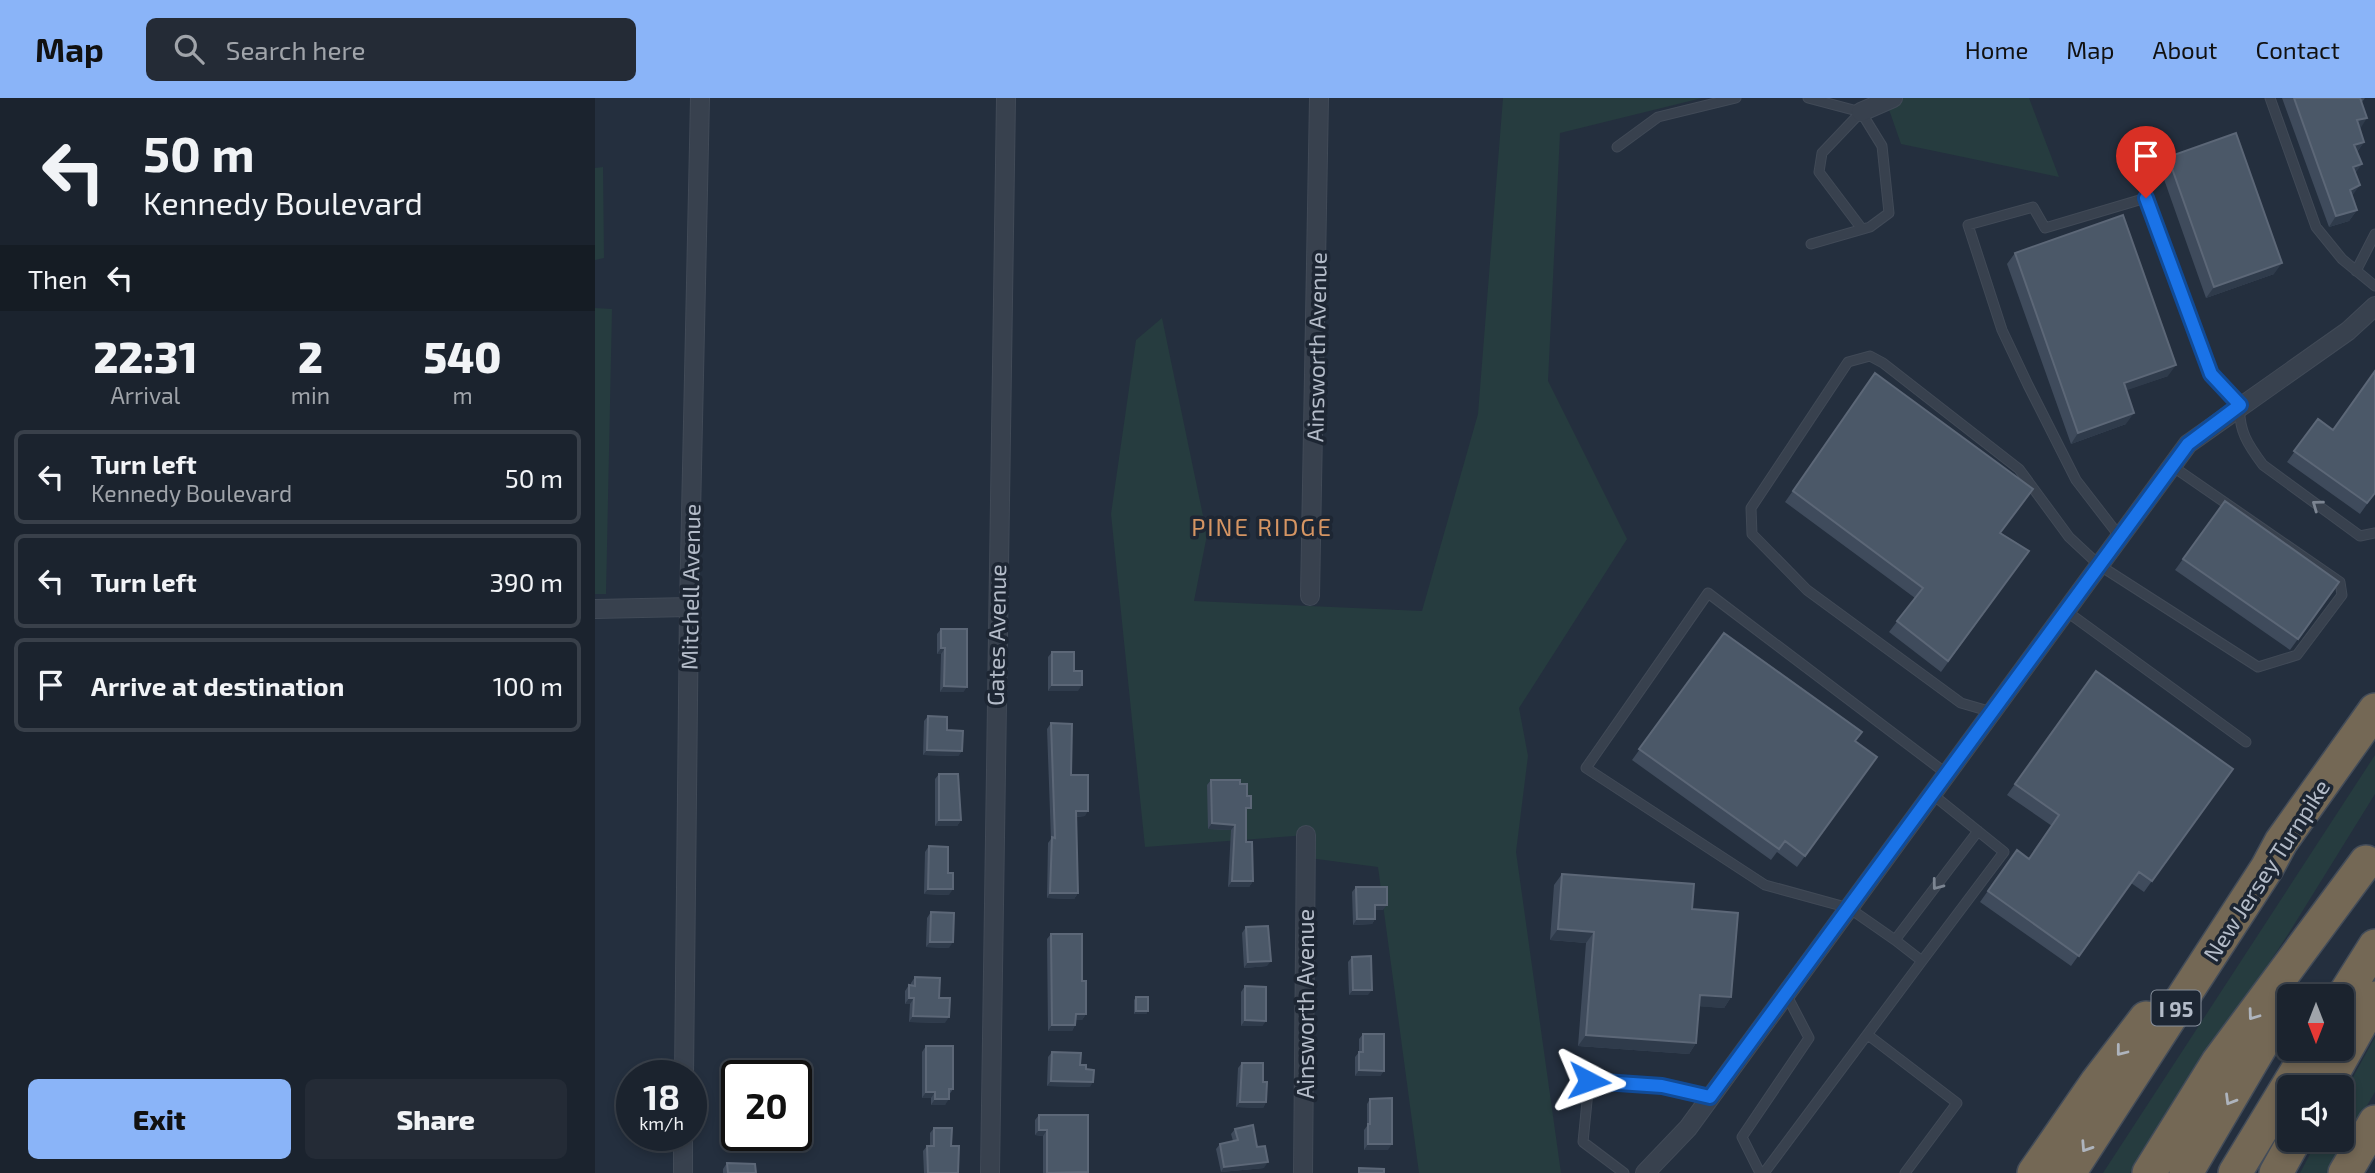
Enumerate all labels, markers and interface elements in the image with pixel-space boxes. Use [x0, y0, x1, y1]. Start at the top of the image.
search box [146, 18, 636, 81]
text: Map [35, 29, 104, 69]
icon: search [170, 30, 208, 68]
text: Search here [226, 34, 365, 65]
text: Home [1965, 35, 2028, 64]
text: Map [2066, 35, 2114, 64]
text: About [2152, 35, 2218, 64]
text: Contact [2256, 35, 2340, 64]
text: 50 m [143, 123, 255, 182]
icon: left [28, 126, 119, 217]
pin [2116, 126, 2176, 198]
icon: arrive [2127, 137, 2165, 175]
text: Kennedy Boulevard [143, 183, 423, 221]
street label: Ainsworth Avenue [1300, 252, 1332, 442]
icon: left [101, 259, 139, 297]
text: Then [28, 263, 87, 294]
text: 22:31 [93, 331, 197, 381]
text: 2 [298, 331, 323, 381]
text: 540 [424, 331, 502, 381]
text: Arrival [110, 381, 180, 409]
text: min [291, 381, 330, 409]
text: m [452, 381, 473, 409]
text: Turn left [91, 448, 197, 479]
icon: left [32, 458, 70, 496]
text: 50 m [505, 462, 563, 493]
text: Kennedy Boulevard [91, 479, 292, 507]
one-way arrow [2313, 500, 2325, 513]
street label: Mitchell Avenue [675, 504, 705, 670]
district label: PINE RIDGE [1191, 512, 1333, 541]
icon: left [32, 562, 70, 600]
street label: Gates Avenue [981, 564, 1011, 706]
text: Turn left [91, 566, 197, 597]
text: 390 m [489, 566, 563, 597]
icon: arrive [32, 666, 70, 704]
text: Arrive at destination [91, 670, 344, 701]
text: 100 m [493, 670, 563, 701]
street label: New Jersey Turnpike [2197, 774, 2335, 966]
one-way arrow [1933, 878, 1945, 890]
street label: Ainsworth Avenue [1291, 909, 1319, 1099]
north arrow [2277, 984, 2354, 1060]
map controls [2277, 984, 2354, 1152]
road number: I 95 [2151, 990, 2201, 1026]
one-way arrow [2248, 1007, 2261, 1020]
one-way arrow [2116, 1043, 2129, 1056]
position arrow [1552, 1044, 1626, 1118]
speed limit sign: 20 [721, 1060, 812, 1151]
text: 18 [643, 1075, 680, 1117]
button: sound [2277, 1075, 2354, 1152]
button: Exit [28, 1079, 291, 1159]
button: Share [305, 1079, 567, 1159]
one-way arrow [2226, 1092, 2239, 1105]
text: km/h [639, 1112, 684, 1134]
one-way arrow [2081, 1139, 2094, 1152]

